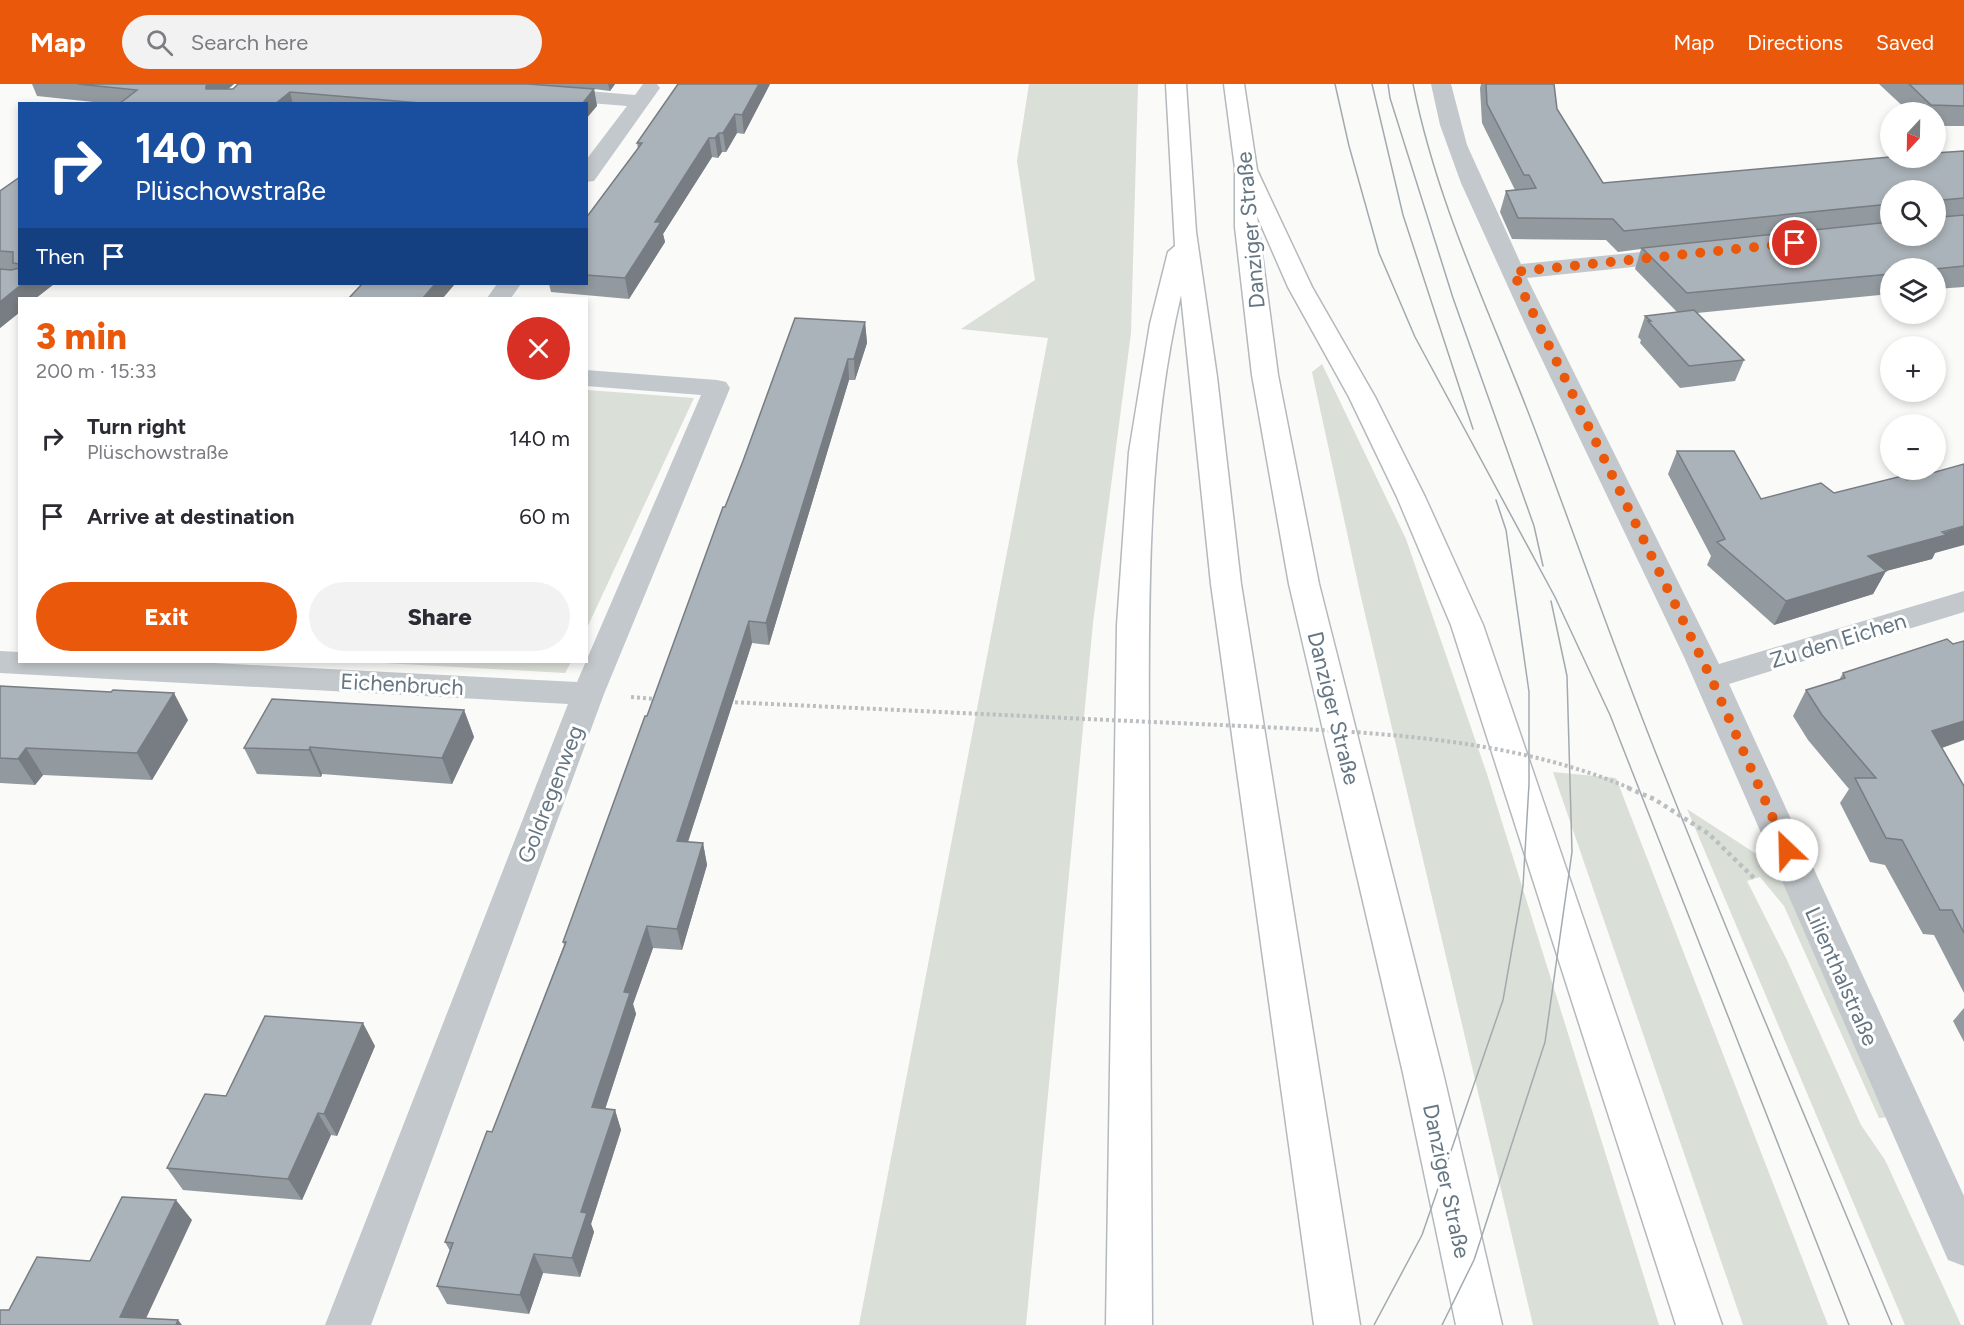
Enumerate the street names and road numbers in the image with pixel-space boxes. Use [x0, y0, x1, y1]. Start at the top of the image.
street label: Danziger Straße [1230, 150, 1271, 309]
street label: Zu den Eichen [1767, 607, 1910, 674]
street label: Danziger Straße [1301, 629, 1366, 788]
street label: Eichenbruch [340, 668, 464, 701]
street label: Goldregenweg [512, 721, 589, 867]
street label: Lilienthalstraße [1799, 903, 1884, 1050]
street label: Danziger Straße [1417, 1101, 1476, 1261]

